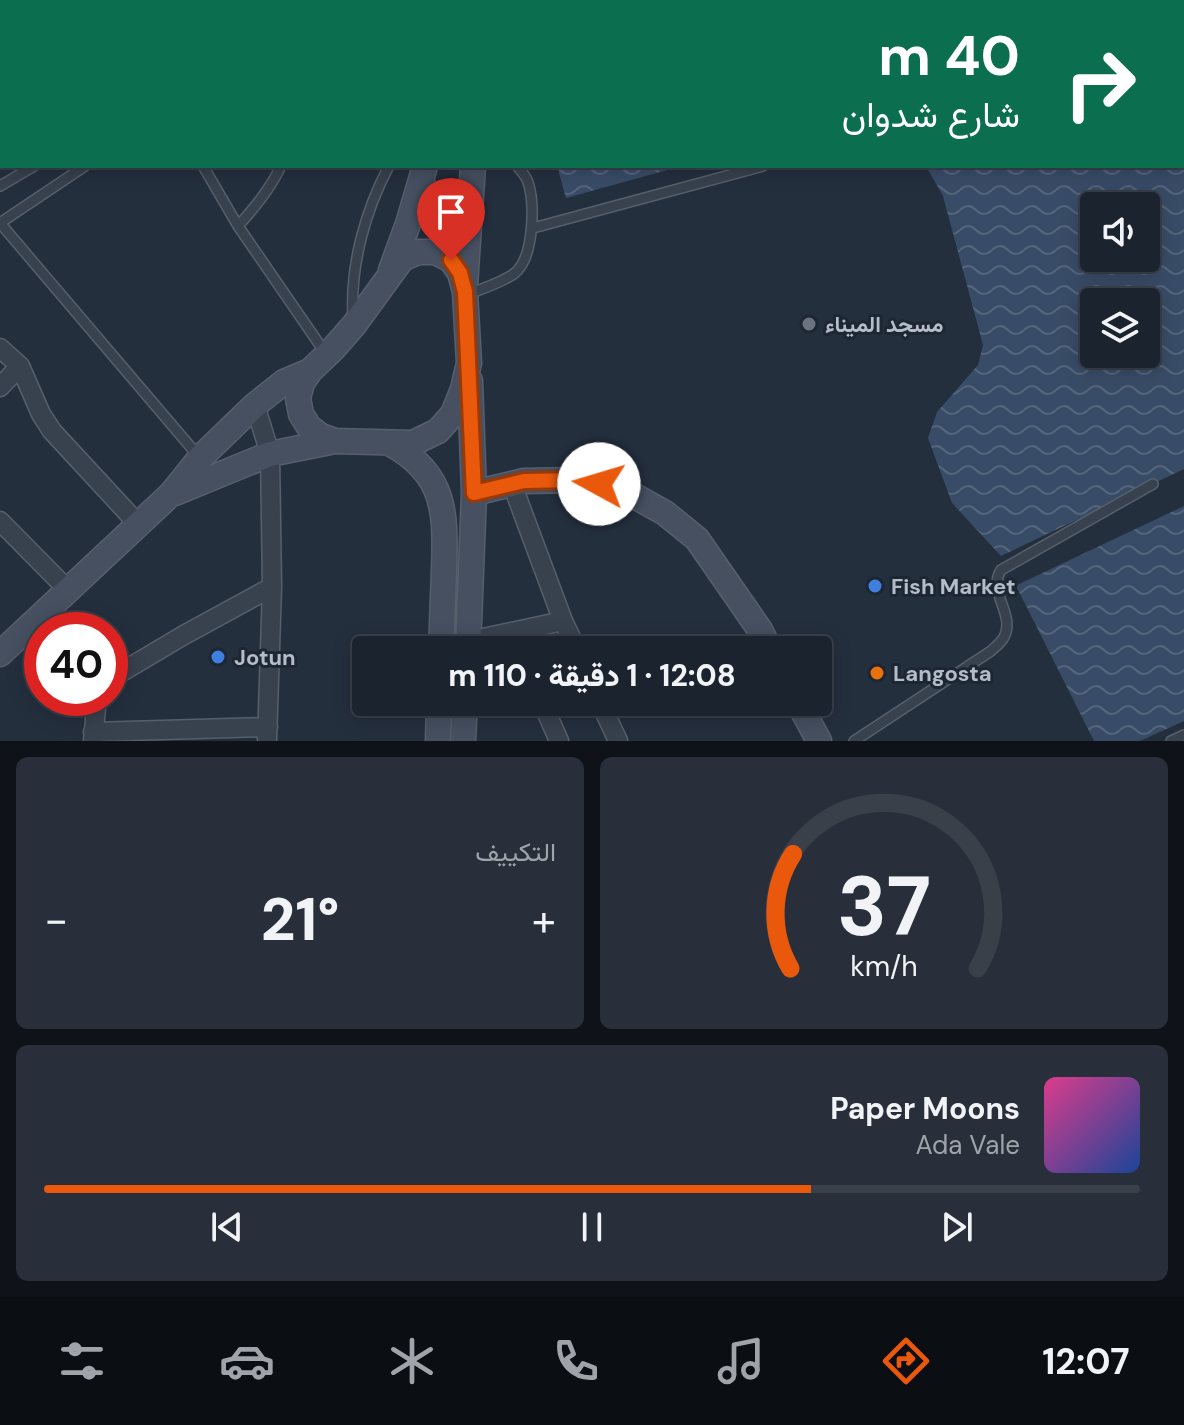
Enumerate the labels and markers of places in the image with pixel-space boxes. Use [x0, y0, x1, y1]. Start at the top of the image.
pin [417, 178, 485, 260]
place label: مسجد الميناء [825, 310, 944, 339]
marker: مسجد الميناء [800, 315, 818, 333]
place label: Fish Market [891, 572, 1016, 601]
marker: Fish Market [866, 577, 884, 595]
place label: Jotun [234, 643, 296, 672]
marker: Jotun [209, 648, 227, 666]
place label: Langosta [893, 659, 992, 688]
marker: Langosta [868, 664, 886, 682]

